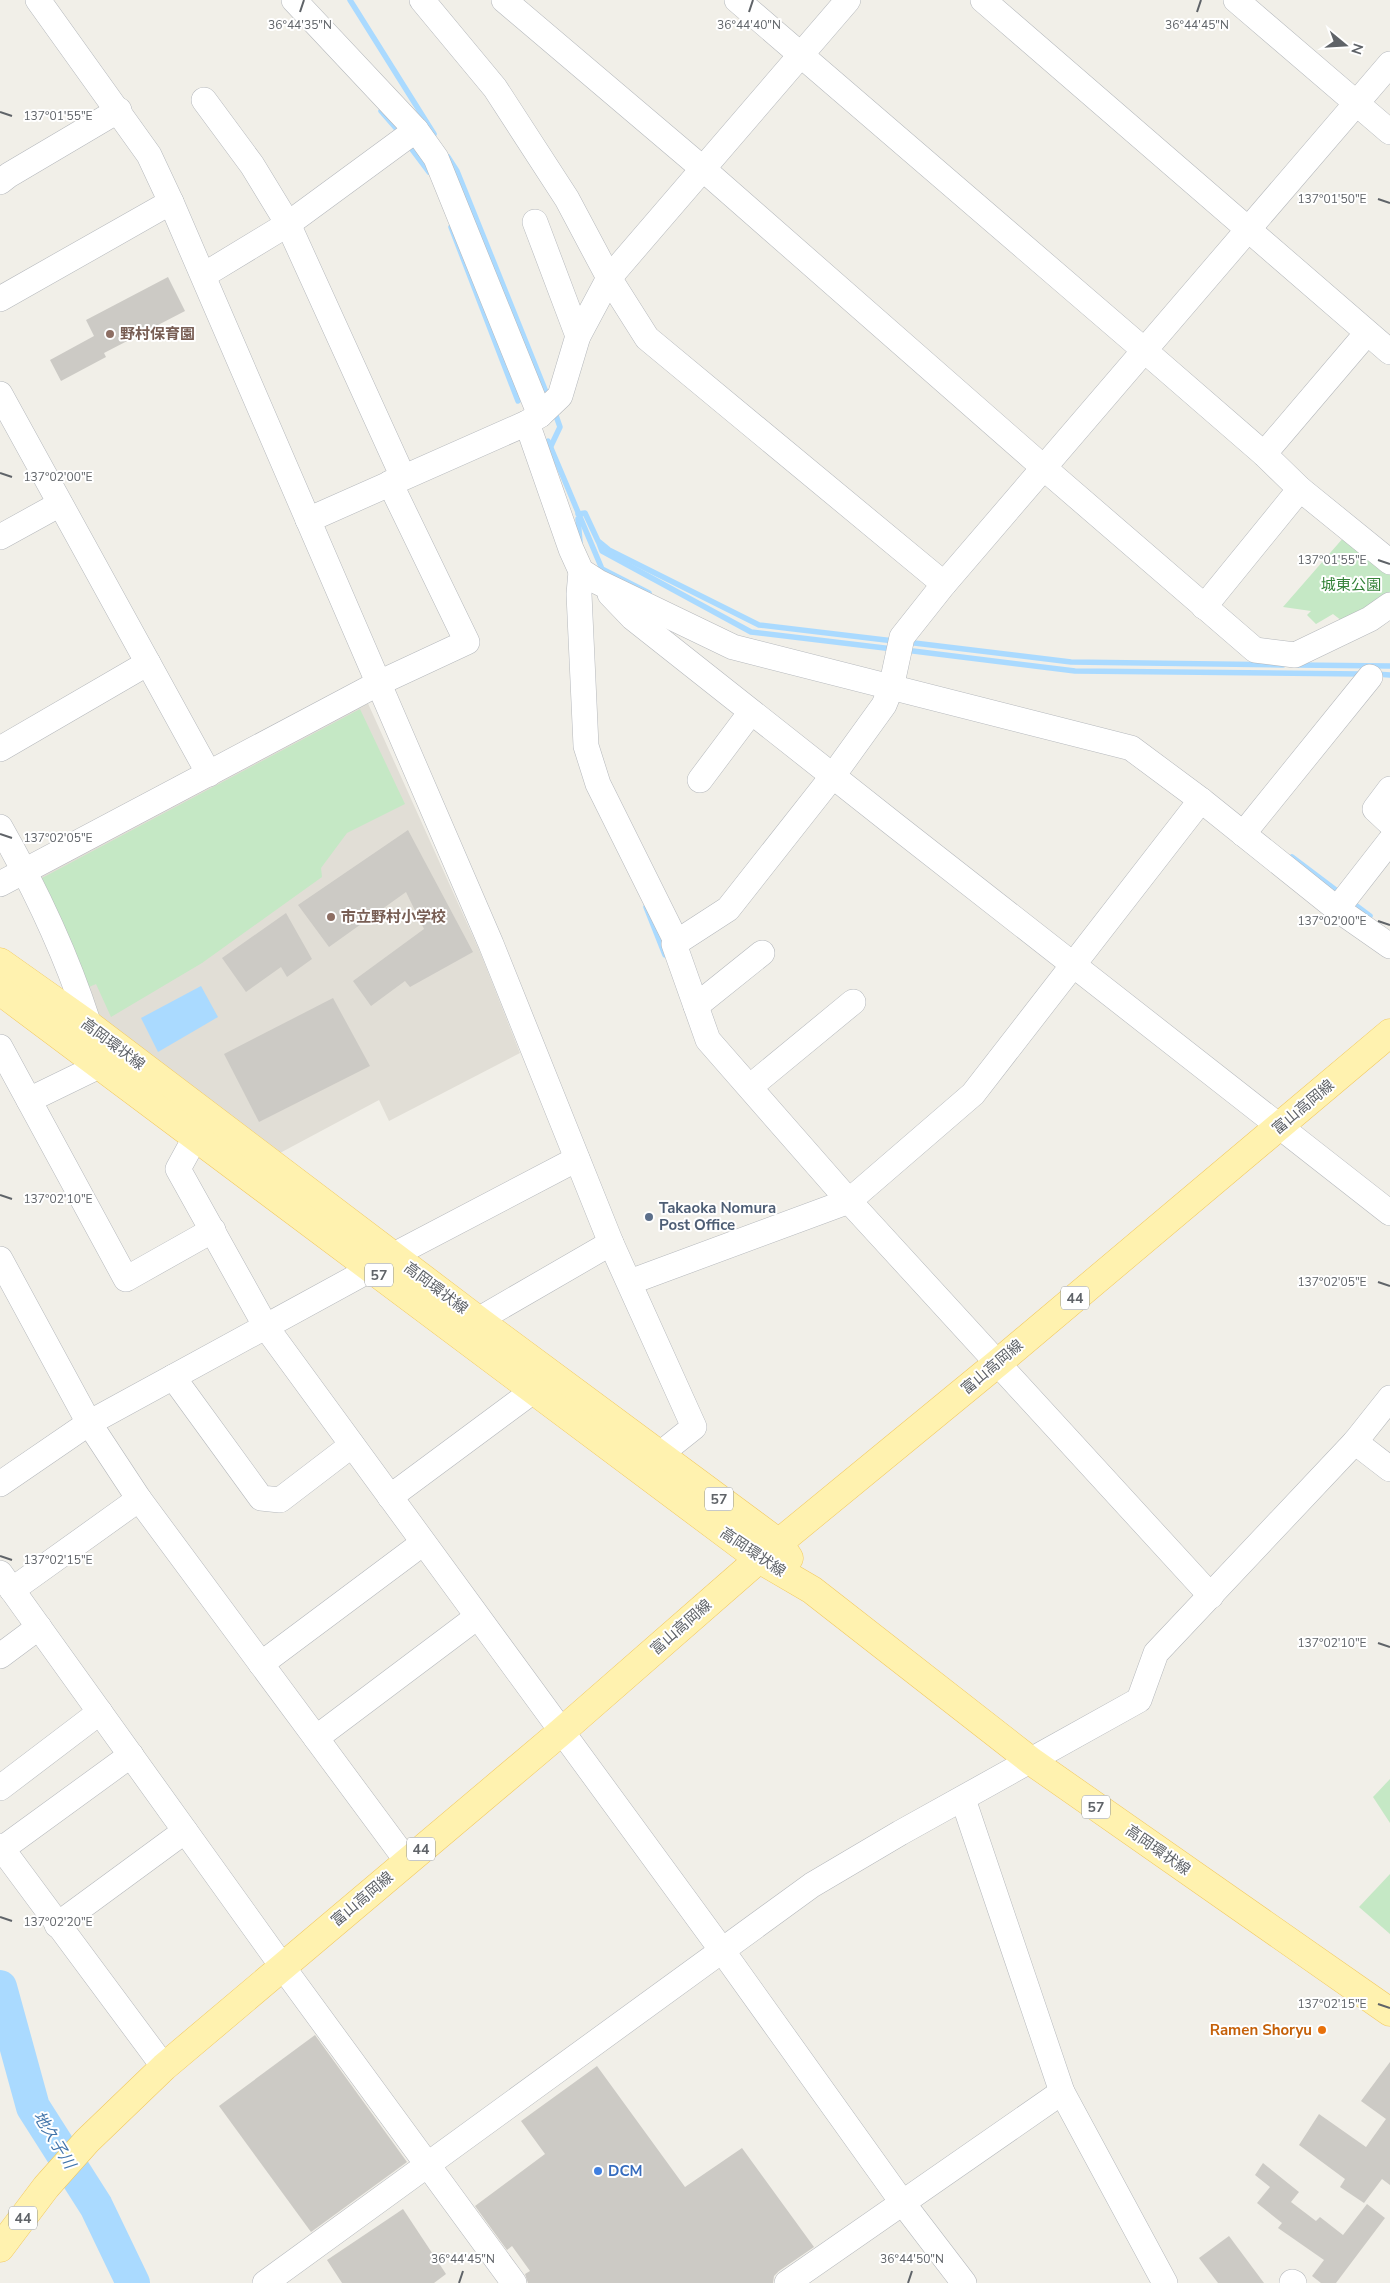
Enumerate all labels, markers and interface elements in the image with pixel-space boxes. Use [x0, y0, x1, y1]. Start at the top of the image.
text: 36°44'35"N [268, 17, 332, 33]
text: 36°44'40"N [717, 17, 781, 33]
text: 36°44'45"N [1165, 17, 1229, 33]
north arrow [1320, 20, 1370, 70]
text: N [1346, 41, 1368, 57]
text: 137°01'55"E [23, 108, 93, 124]
text: 137°01'50"E [1297, 191, 1367, 207]
place label: 野村保育園 [120, 324, 195, 344]
marker: 野村保育園 [104, 328, 116, 340]
text: 137°02'00"E [23, 469, 93, 485]
text: 137°01'55"E [1297, 552, 1367, 568]
park label: 城東公園 [1321, 575, 1381, 595]
text: 137°02'05"E [23, 830, 93, 846]
place label: 市立野村小学校 [341, 907, 446, 927]
marker: 市立野村小学校 [325, 911, 337, 923]
text: 137°02'00"E [1297, 913, 1367, 929]
street label: 高岡環状線 [77, 1013, 149, 1075]
street label: 富山高岡線 [1268, 1075, 1338, 1139]
text: 137°02'10"E [23, 1191, 93, 1207]
place label: Takaoka Nomura Post Office [659, 1198, 776, 1235]
marker: Takaoka Nomura Post Office [643, 1211, 655, 1223]
street label: 高岡環状線 [400, 1257, 472, 1319]
road number: 57 [365, 1264, 393, 1286]
text: 137°02'05"E [1297, 1274, 1367, 1290]
road number: 44 [1061, 1286, 1089, 1310]
street label: 富山高岡線 [957, 1335, 1027, 1399]
road number: 57 [705, 1488, 733, 1510]
street label: 高岡環状線 [716, 1523, 790, 1581]
text: 137°02'15"E [23, 1552, 93, 1568]
street label: 富山高岡線 [646, 1595, 716, 1659]
text: 137°02'10"E [1297, 1635, 1367, 1651]
road number: 57 [1082, 1795, 1110, 1818]
street label: 高岡環状線 [1122, 1820, 1194, 1880]
road number: 44 [407, 1838, 435, 1860]
street label: 富山高岡線 [327, 1867, 397, 1931]
text: 137°02'20"E [23, 1914, 93, 1930]
text: 137°02'15"E [1297, 1996, 1367, 2012]
place label: Ramen Shoryu [1210, 2020, 1312, 2040]
marker: Ramen Shoryu [1316, 2024, 1328, 2036]
water label: 地久子川 [28, 2107, 81, 2175]
place label: DCM [608, 2161, 643, 2181]
marker: DCM [592, 2165, 604, 2177]
road number: 44 [9, 2206, 37, 2230]
text: 36°44'45"N [431, 2251, 495, 2267]
text: 36°44'50"N [880, 2251, 944, 2267]

